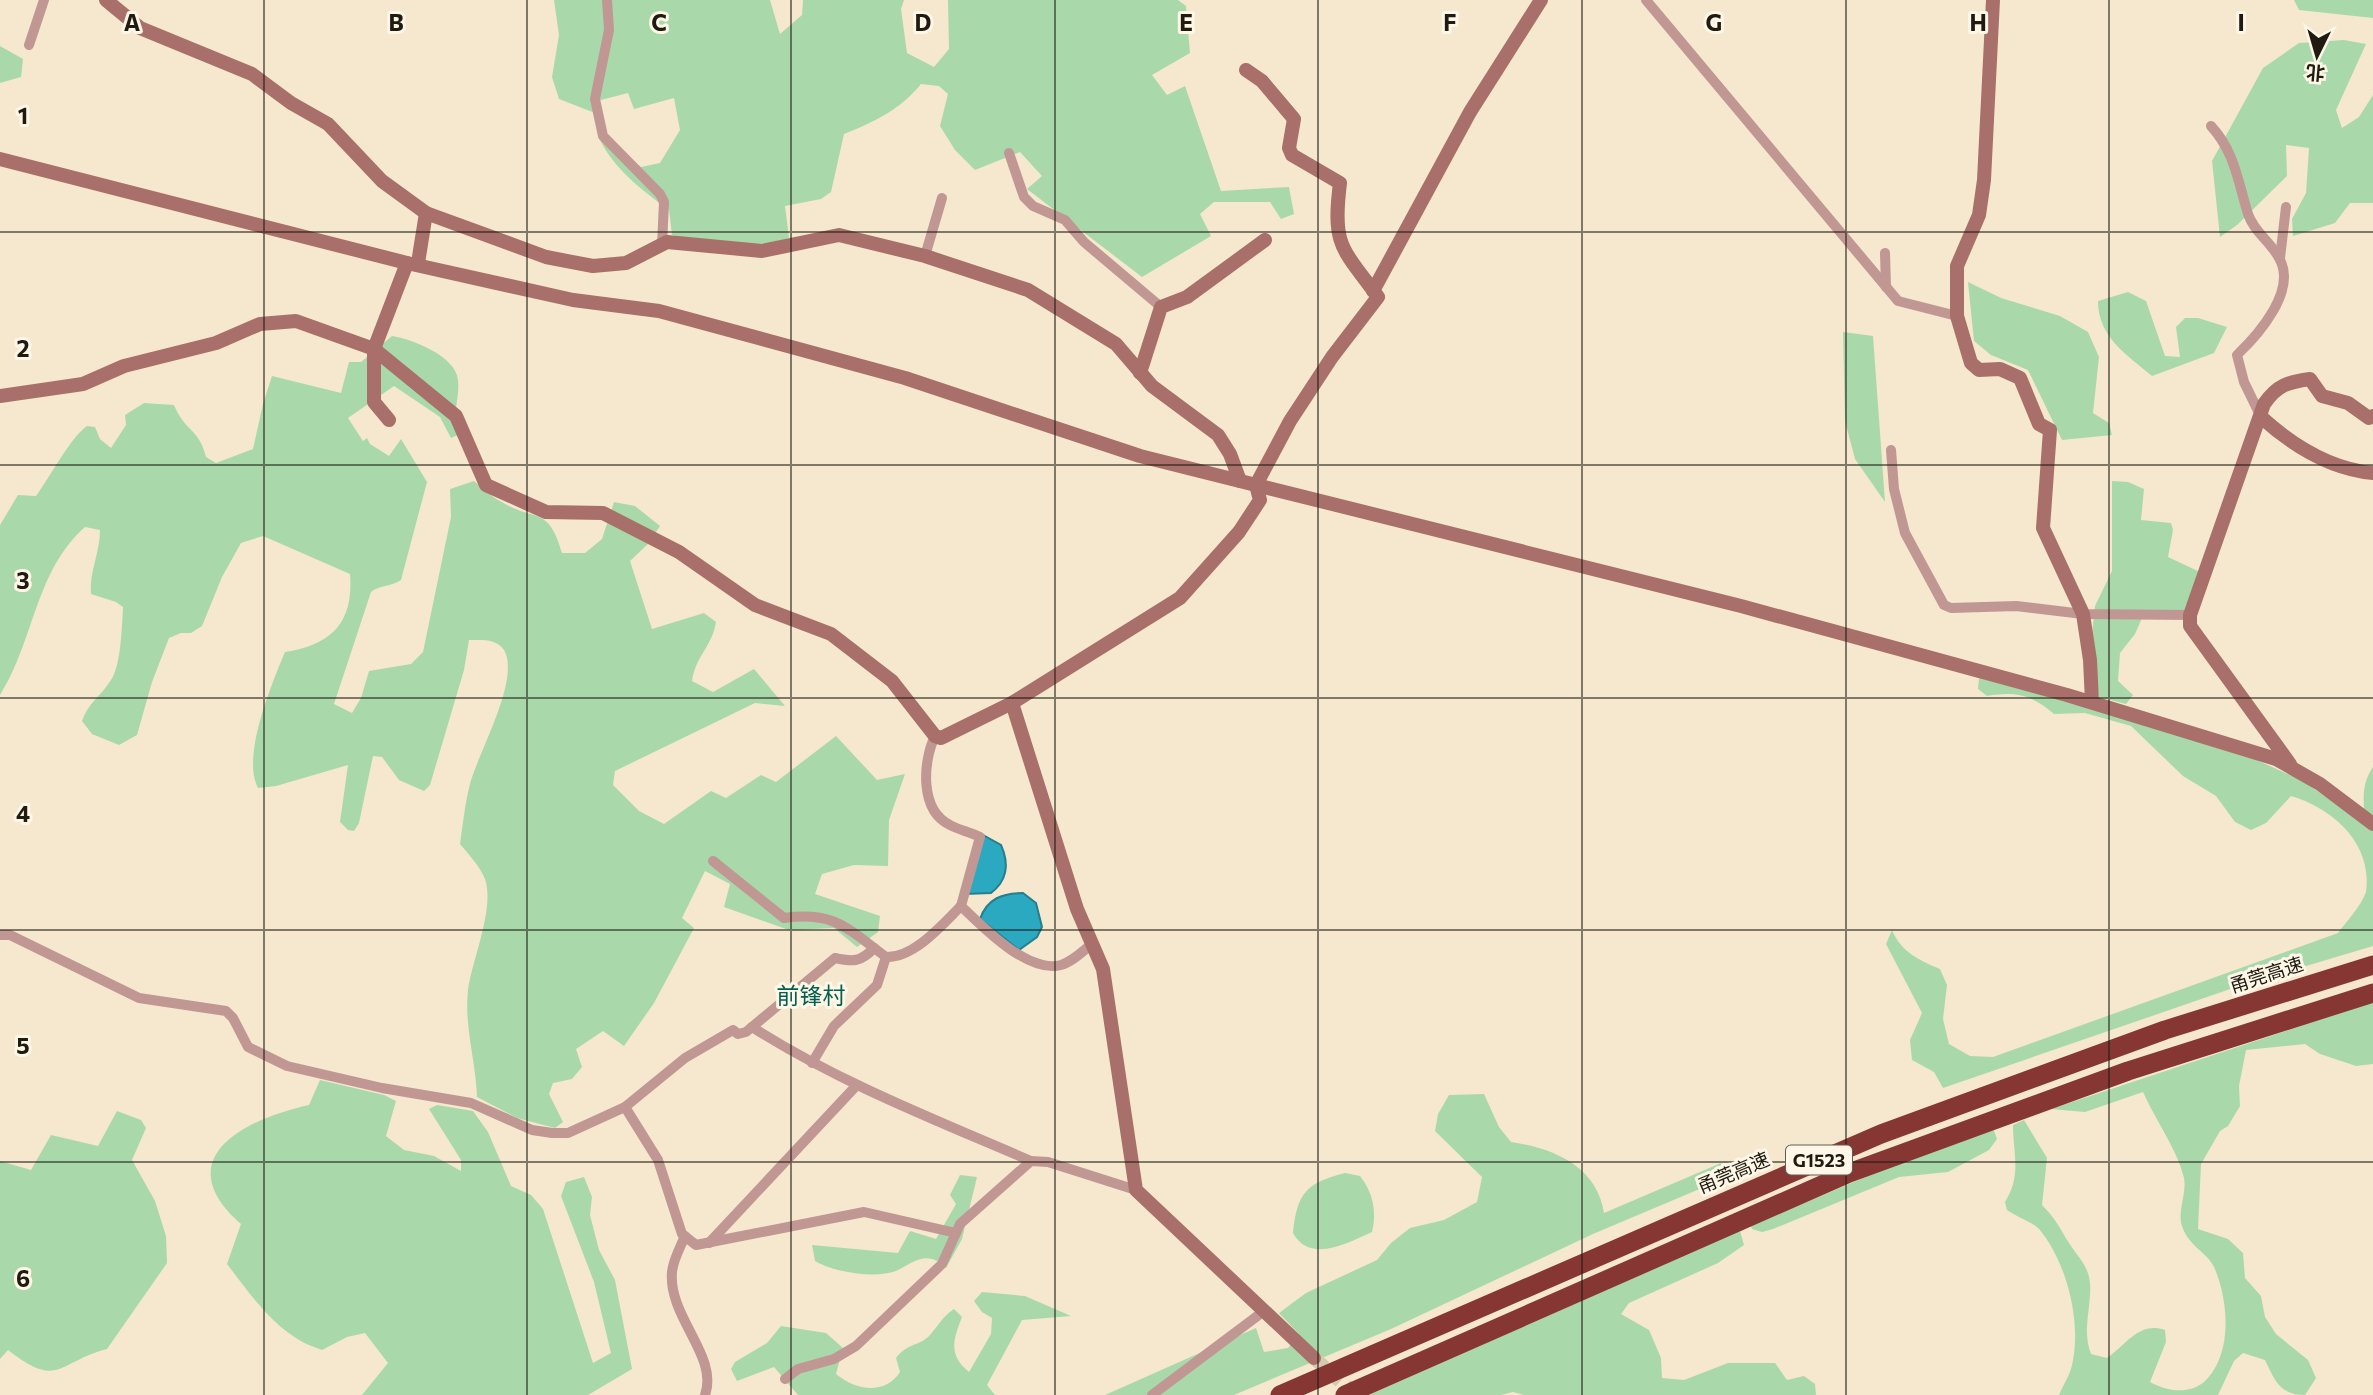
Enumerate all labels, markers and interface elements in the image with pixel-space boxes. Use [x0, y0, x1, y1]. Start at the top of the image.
text: A [124, 8, 141, 36]
text: B [388, 8, 404, 36]
text: C [651, 8, 667, 36]
text: D [915, 8, 932, 36]
text: E [1179, 8, 1193, 36]
text: F [1443, 8, 1457, 36]
text: G [1706, 8, 1722, 36]
text: H [1969, 8, 1987, 36]
text: I [2237, 8, 2245, 36]
north arrow [2282, 21, 2352, 91]
text: 北 [2305, 61, 2326, 86]
text: 1 [18, 101, 28, 129]
text: 2 [16, 334, 30, 362]
text: 3 [16, 566, 30, 594]
text: 4 [16, 799, 30, 827]
street label: 甬莞高速 [2226, 951, 2306, 997]
district label: 前锋村 [777, 981, 846, 1009]
text: 5 [16, 1031, 30, 1059]
road number: G1523 [1786, 1146, 1852, 1175]
street label: 甬莞高速 [1694, 1147, 1772, 1197]
text: 6 [16, 1264, 30, 1292]

